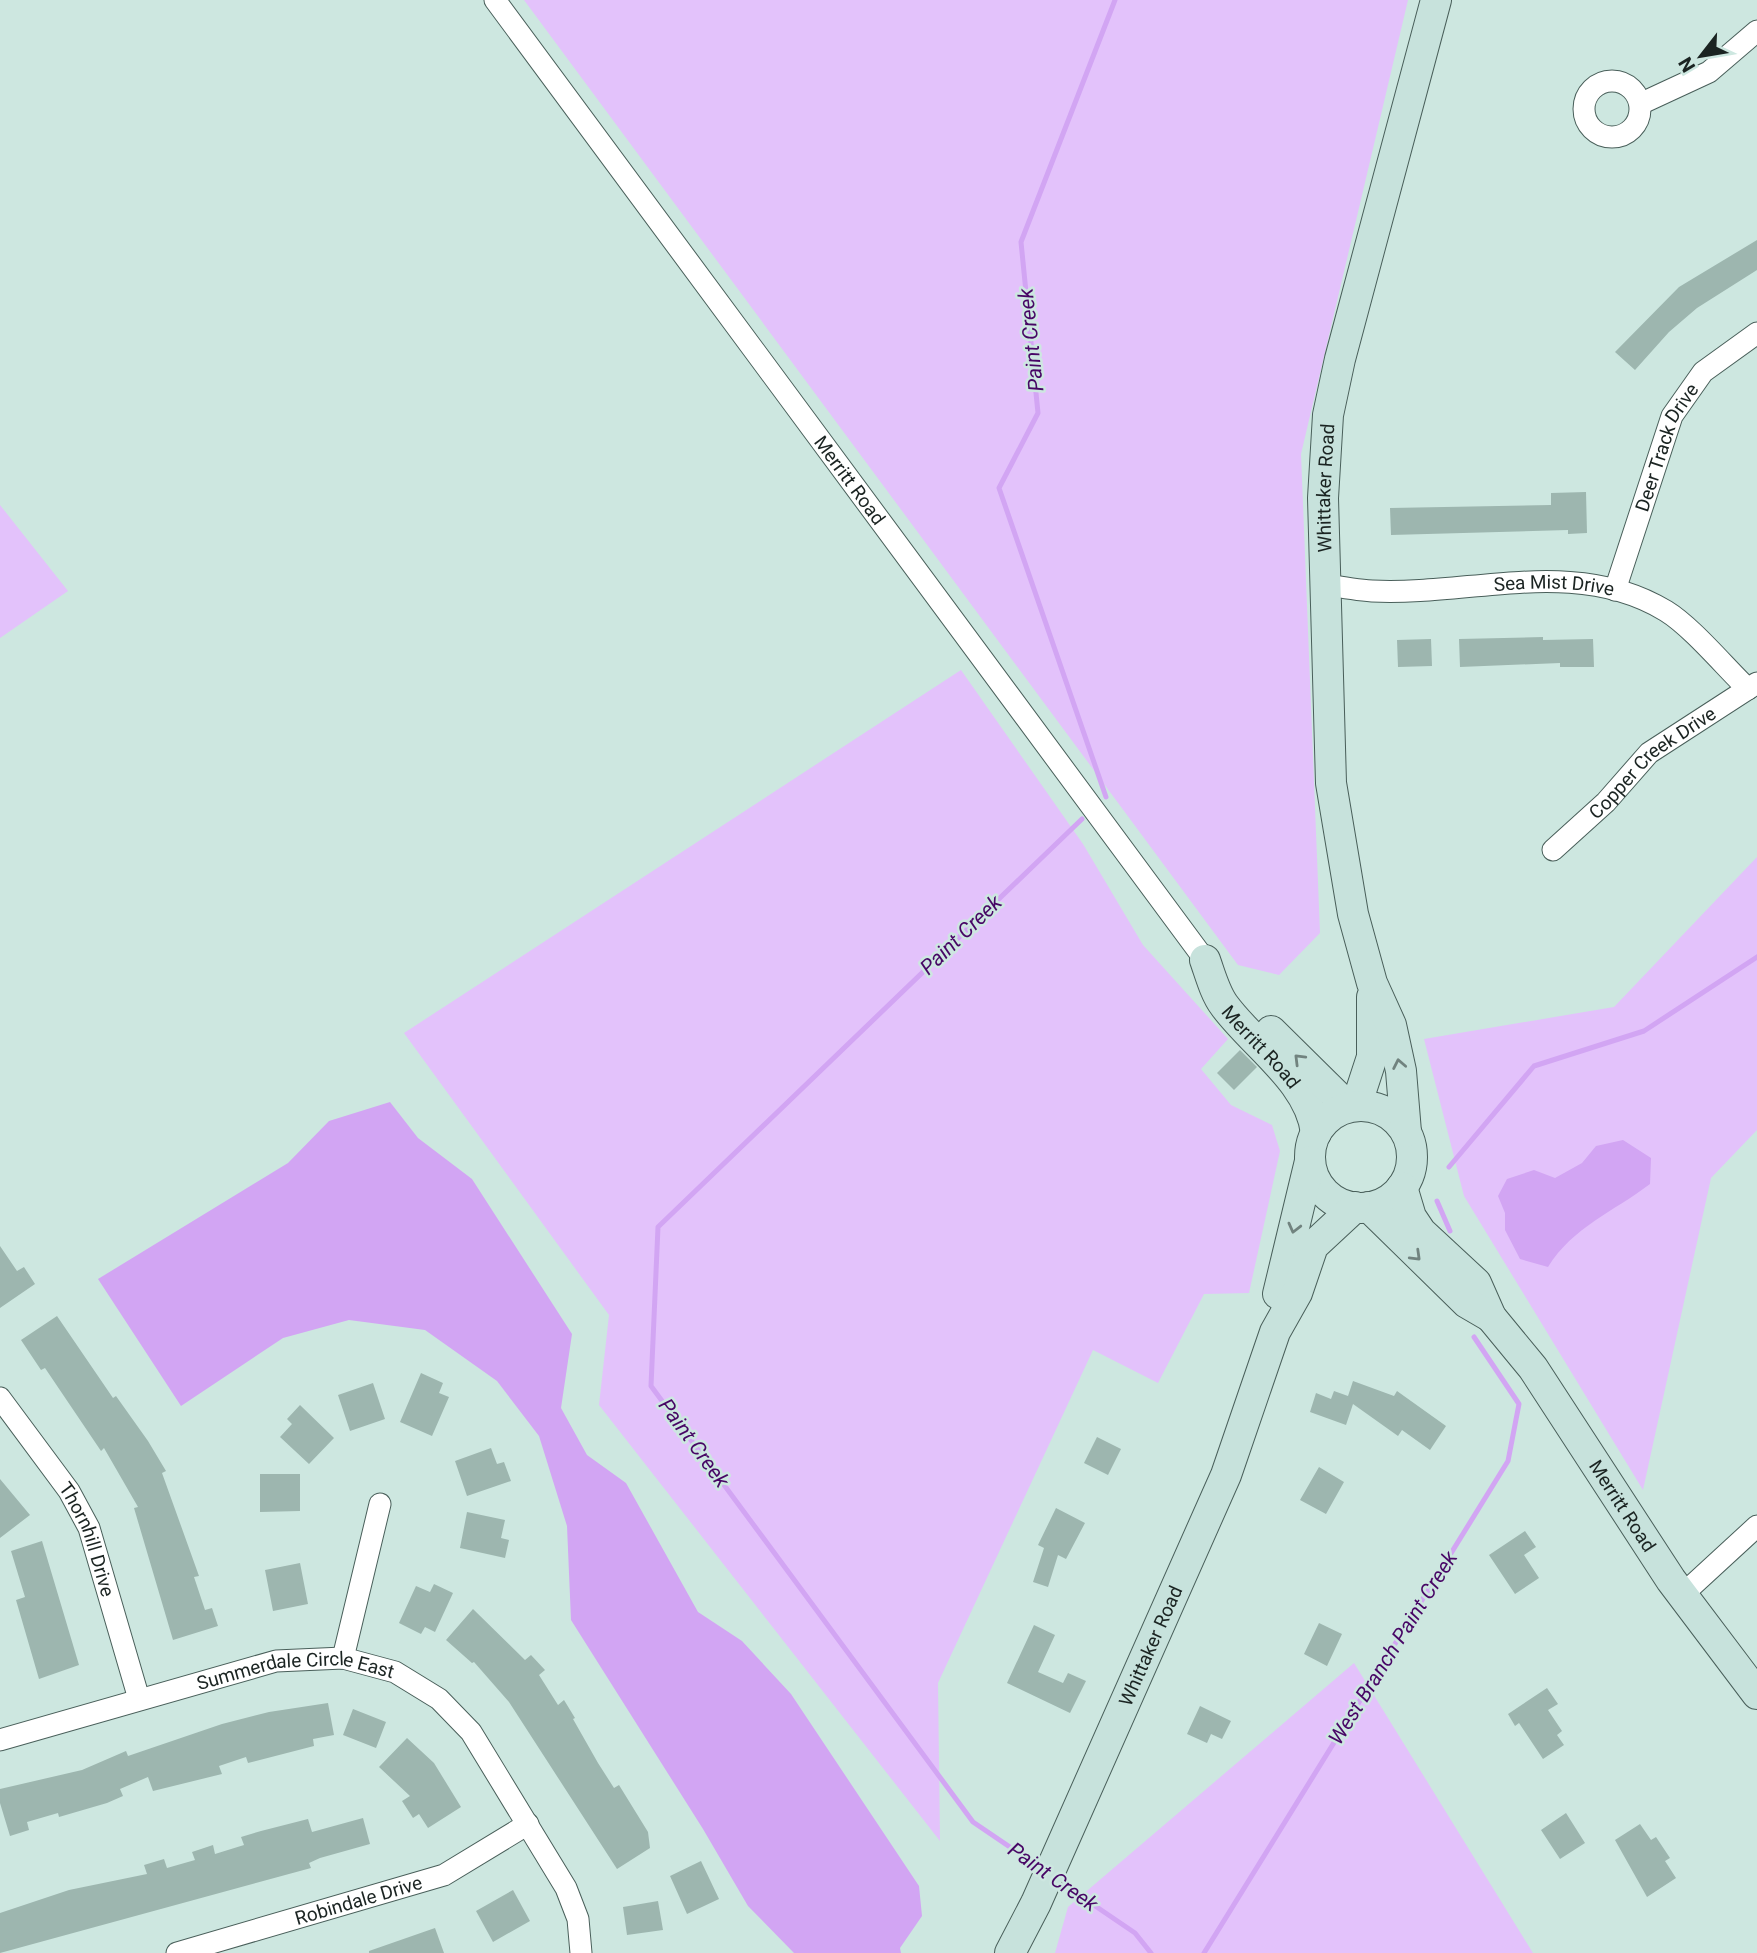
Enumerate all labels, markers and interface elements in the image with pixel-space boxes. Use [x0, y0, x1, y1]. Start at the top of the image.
north arrow [1666, 21, 1736, 91]
text: N [1674, 53, 1700, 76]
water label: Paint Creek [1014, 286, 1048, 393]
street label: Deer Track Drive [1630, 379, 1704, 515]
street label: Whittaker Road [1312, 423, 1339, 553]
street label: Merritt Road [809, 431, 890, 529]
street label: Sea Mist Drive [1493, 571, 1617, 601]
street label: Copper Creek Drive [1584, 702, 1720, 824]
water label: Paint Creek [915, 890, 1007, 980]
street label: Merritt Road [1217, 1001, 1305, 1093]
one-way arrow [1295, 1055, 1308, 1068]
one-way arrow [1393, 1058, 1408, 1070]
one-way arrow [1288, 1221, 1302, 1233]
one-way arrow [1408, 1247, 1421, 1260]
water label: Paint Creek [654, 1394, 735, 1493]
street label: Merritt Road [1584, 1456, 1661, 1556]
street label: Thornhill Drive [54, 1478, 119, 1599]
water label: West Branch Paint Creek [1324, 1546, 1463, 1749]
street label: Whittaker Road [1114, 1582, 1187, 1709]
street label: Summerdale Circle East [194, 1647, 397, 1695]
water label: Paint Creek [1004, 1837, 1103, 1917]
street label: Robindale Drive [292, 1871, 425, 1930]

